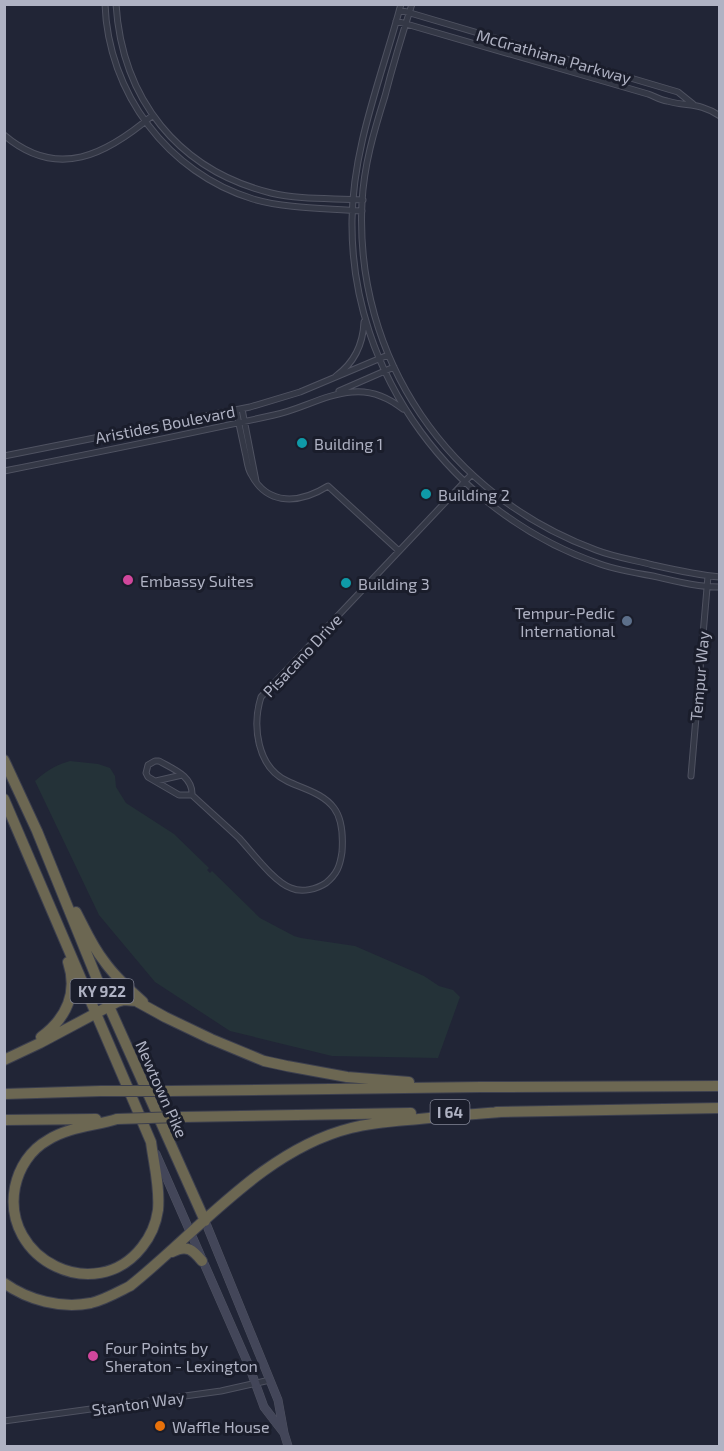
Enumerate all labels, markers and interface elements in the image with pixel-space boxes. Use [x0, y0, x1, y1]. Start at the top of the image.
street label: McGrathiana Parkway [474, 25, 634, 87]
street label: Aristides Boulevard [93, 401, 237, 447]
place label: Building 1 [314, 434, 383, 453]
marker: Building 1 [295, 436, 309, 450]
place label: Building 2 [438, 485, 510, 504]
marker: Building 2 [419, 487, 433, 501]
place label: Embassy Suites [140, 571, 254, 590]
marker: Embassy Suites [121, 573, 135, 587]
place label: Building 3 [358, 574, 430, 593]
marker: Building 3 [339, 576, 353, 590]
place label: Tempur-Pedic International [515, 603, 615, 640]
street label: Pisacano Drive [259, 609, 345, 701]
marker: Tempur-Pedic International [620, 614, 634, 628]
street label: Tempur Way [686, 630, 712, 722]
road number: KY 922 [70, 979, 134, 1003]
street label: Newtown Pike [132, 1038, 192, 1140]
road number: I 64 [430, 1100, 470, 1124]
place label: Four Points by Sheraton - Lexington [105, 1338, 258, 1375]
marker: Four Points by Sheraton - Lexington [86, 1349, 100, 1363]
street label: Stanton Way [91, 1387, 186, 1419]
place label: Waffle House [172, 1417, 270, 1436]
marker: Waffle House [153, 1419, 167, 1433]

